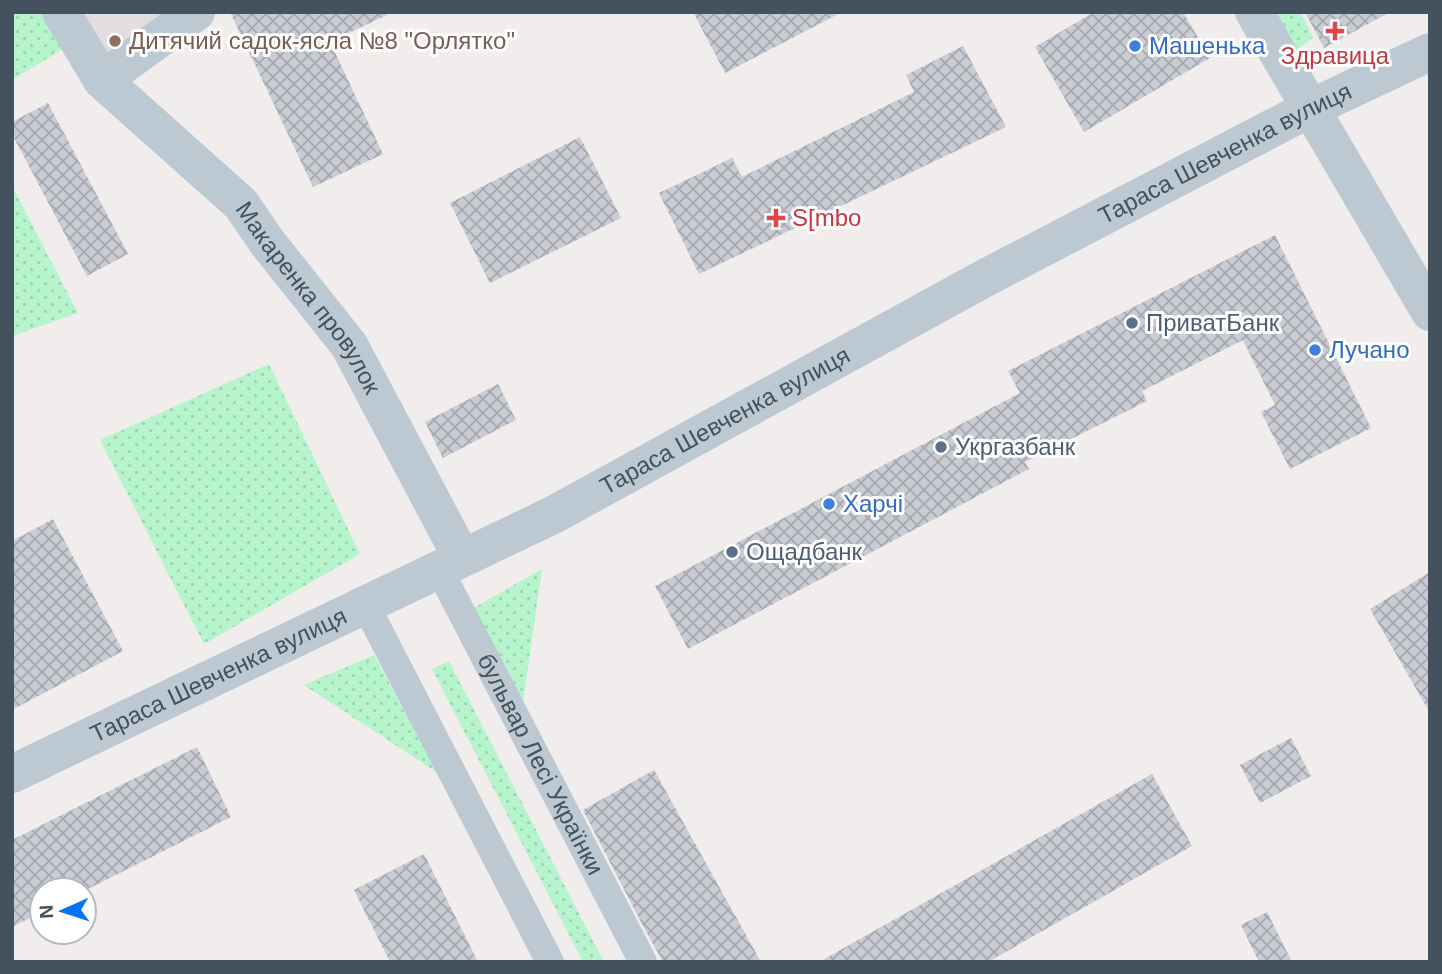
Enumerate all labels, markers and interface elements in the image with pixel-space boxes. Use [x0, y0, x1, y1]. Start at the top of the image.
marker: Здравица [1327, 23, 1343, 39]
place label: Дитячий садок-ясла №8 "Орлятко" [129, 27, 515, 54]
place label: Машенька [1149, 32, 1266, 59]
marker: Дитячий садок-ясла №8 "Орлятко" [107, 33, 123, 49]
marker: Машенька [1127, 38, 1143, 54]
place label: Здравица [1281, 42, 1390, 69]
street label: Тараса Шевченка вулиця [1094, 77, 1356, 229]
street label: Макаренка провулок [230, 196, 387, 399]
place label: S[mbo [792, 204, 861, 231]
marker: S[mbo [766, 208, 786, 228]
place label: ПриватБанк [1146, 309, 1280, 336]
marker: ПриватБанк [1124, 315, 1140, 331]
place label: Лучано [1329, 336, 1409, 363]
street label: Тараса Шевченка вулиця [595, 341, 854, 500]
marker: Лучано [1307, 342, 1323, 358]
place label: Укргазбанк [955, 433, 1076, 460]
marker: Укргазбанк [933, 439, 949, 455]
place label: Харчі [843, 490, 903, 517]
marker: Харчі [821, 496, 837, 512]
place label: Ощадбанк [746, 538, 863, 565]
marker: Ощадбанк [724, 544, 740, 560]
street label: Тараса Шевченка вулиця [86, 602, 351, 747]
street label: бульвар Лесі Українки [472, 649, 609, 879]
north arrow [28, 876, 98, 946]
text: N [36, 904, 57, 919]

